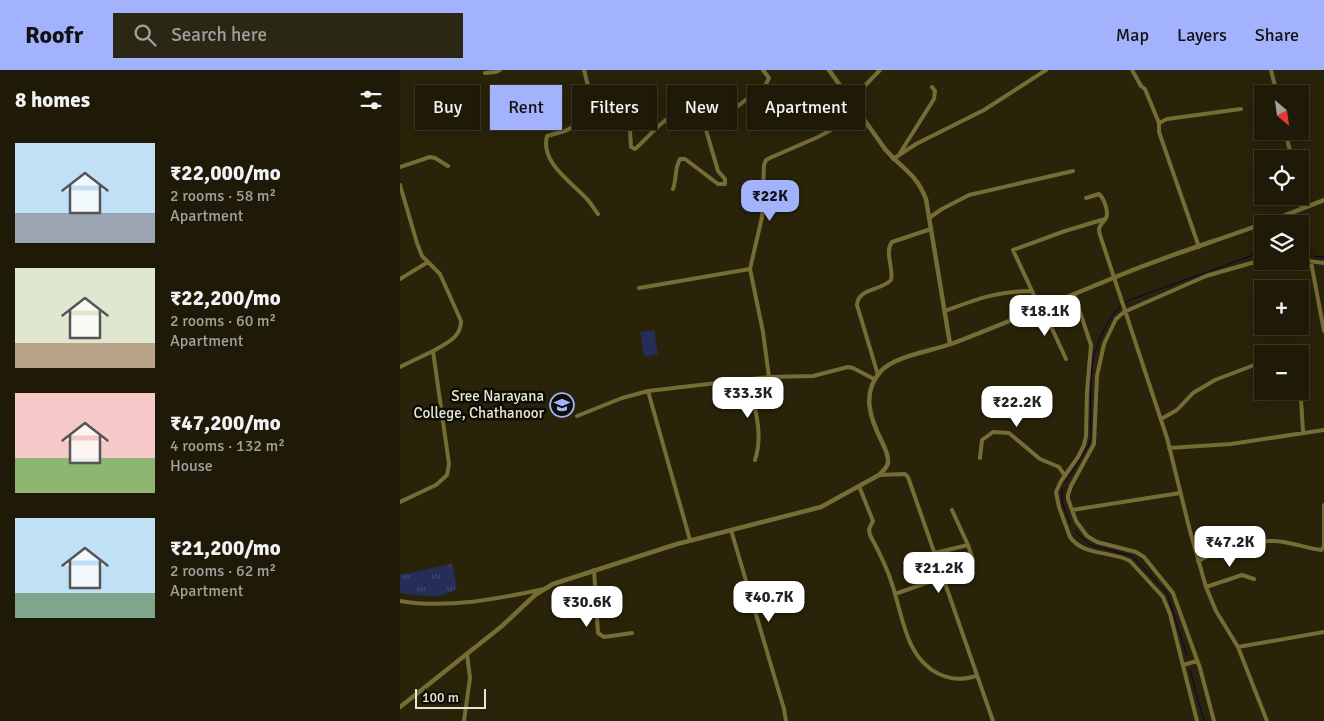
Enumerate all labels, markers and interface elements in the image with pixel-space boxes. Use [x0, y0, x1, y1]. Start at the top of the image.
search box [113, 13, 463, 58]
text: Roofr [25, 20, 83, 50]
icon: search [131, 21, 159, 49]
text: Search here [171, 23, 267, 47]
text: Map [1116, 24, 1149, 46]
text: Layers [1177, 24, 1227, 46]
text: Share [1255, 24, 1299, 46]
chip: Buy [415, 85, 480, 130]
chip: Rent [490, 85, 562, 130]
chip: Filters [572, 85, 657, 130]
chip: New [667, 85, 737, 130]
chip: Apartment [747, 85, 865, 130]
north arrow [1254, 85, 1309, 140]
map controls [1254, 85, 1309, 400]
icon: filters [357, 86, 385, 114]
text: 8 homes [15, 87, 90, 113]
button: locate [1254, 150, 1309, 205]
text: ₹22,000/mo [170, 160, 281, 186]
icon: home [55, 163, 115, 223]
pin: ₹22K [740, 180, 800, 222]
text: 2 rooms · 58 m² [170, 186, 276, 206]
text: ₹22K [752, 186, 788, 206]
text: Apartment [170, 206, 243, 226]
button: layers [1254, 215, 1309, 270]
button: + [1254, 280, 1309, 335]
text: ₹22,200/mo [170, 285, 281, 311]
icon: home [55, 288, 115, 348]
pin: ₹18.1K [1004, 294, 1086, 337]
text: ₹18.1K [1020, 301, 1070, 321]
text: 2 rooms · 60 m² [170, 311, 276, 331]
text: Apartment [170, 331, 243, 351]
button: − [1254, 345, 1309, 400]
pin: ₹33.3K [707, 376, 789, 419]
text: ₹33.3K [723, 383, 773, 403]
pin: ₹22.2K [976, 386, 1058, 428]
place label: Sree Narayana College, Chathanoor [414, 387, 544, 422]
school or university icon: Sree Narayana College, Chathanoor [549, 392, 575, 418]
text: ₹22.2K [992, 392, 1042, 412]
text: ₹47,200/mo [170, 410, 281, 436]
icon: home [55, 413, 115, 473]
text: 4 rooms · 132 m² [170, 436, 285, 456]
text: House [170, 456, 213, 476]
pin: ₹47.2K [1189, 526, 1271, 568]
text: ₹47.2K [1205, 532, 1255, 552]
text: ₹21,200/mo [170, 535, 281, 561]
icon: home [55, 538, 115, 598]
pin: ₹21.2K [898, 552, 980, 594]
text: ₹21.2K [914, 558, 964, 578]
text: 2 rooms · 62 m² [170, 561, 276, 581]
pin: ₹40.7K [728, 580, 810, 623]
text: Apartment [170, 581, 243, 601]
pin: ₹30.6K [546, 586, 628, 628]
text: ₹40.7K [744, 587, 794, 607]
text: ₹30.6K [562, 592, 612, 612]
scale bar [415, 686, 486, 709]
text: 100 m [422, 689, 459, 706]

